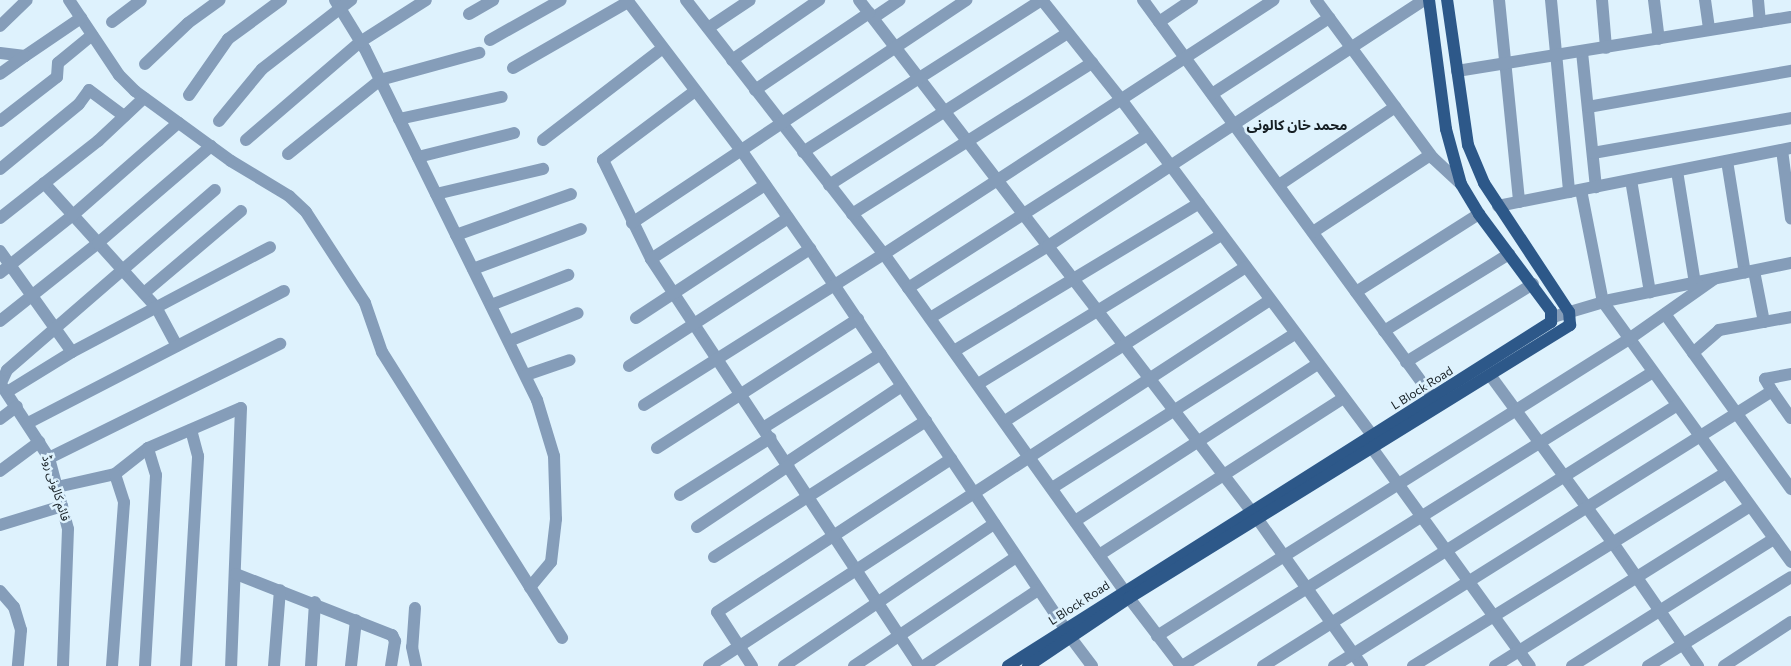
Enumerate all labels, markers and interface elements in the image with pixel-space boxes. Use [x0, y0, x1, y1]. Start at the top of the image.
district label: محمد خان کالونی [1247, 117, 1347, 133]
street label: L Block Road [1389, 363, 1455, 413]
street label: قائم کالونی روڈ [39, 453, 73, 523]
street label: L Block Road [1046, 578, 1112, 628]

